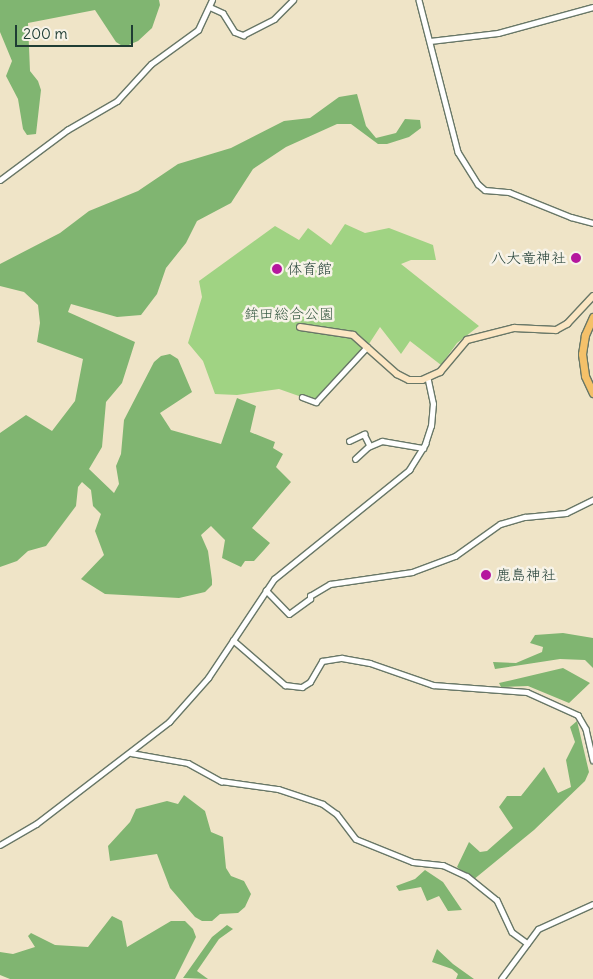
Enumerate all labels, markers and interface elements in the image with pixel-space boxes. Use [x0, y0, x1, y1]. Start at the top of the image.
scale bar [18, 15, 135, 47]
text: 200 m [23, 24, 68, 43]
place label: 八大竜神社 [491, 249, 566, 267]
marker: 八大竜神社 [570, 252, 582, 264]
place label: 体育館 [287, 260, 332, 278]
marker: 体育館 [271, 263, 283, 275]
park label: 鉾田総合公園 [244, 305, 334, 323]
place label: 鹿島神社 [496, 566, 556, 584]
marker: 鹿島神社 [480, 569, 492, 581]

